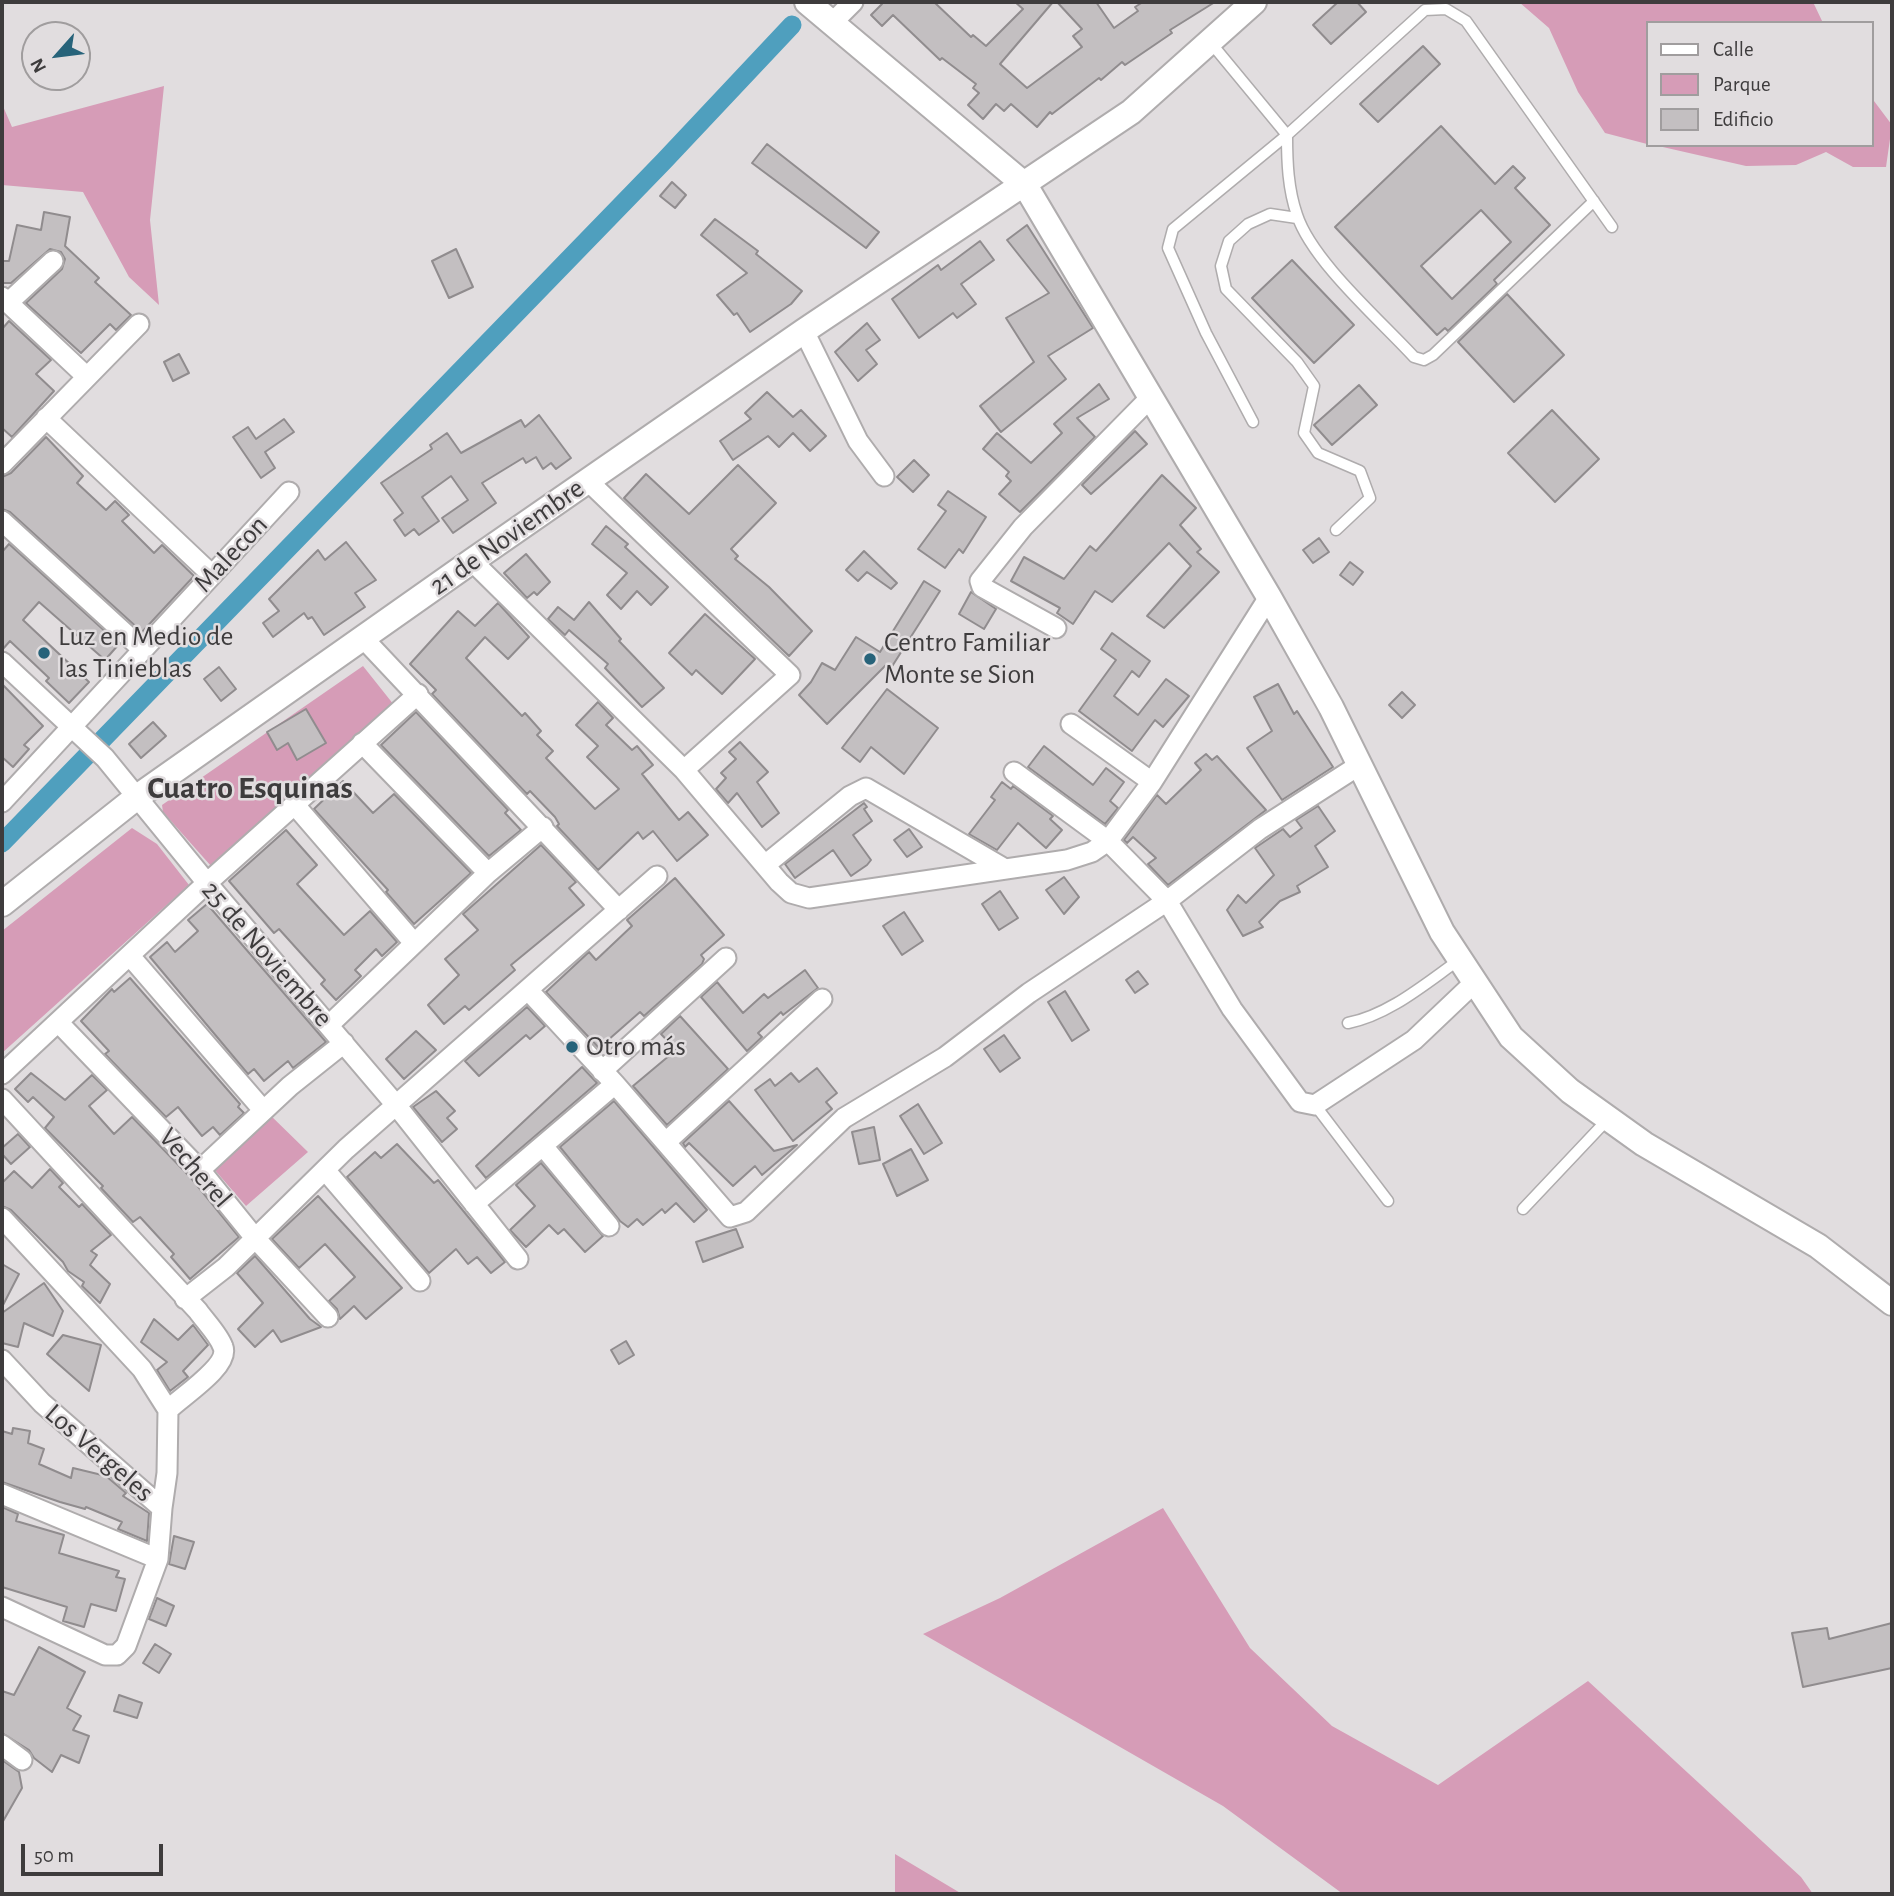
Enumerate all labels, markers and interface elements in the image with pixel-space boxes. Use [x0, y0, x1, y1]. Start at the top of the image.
north arrow [21, 21, 91, 91]
legend [1646, 21, 1873, 147]
text: Calle [1713, 39, 1754, 60]
text: N [27, 55, 50, 75]
text: Parque [1713, 74, 1771, 95]
text: Edificio [1713, 109, 1774, 130]
street label: 21 de Noviembre [423, 471, 591, 603]
street label: Malecon [187, 508, 275, 600]
place label: Luz en Medio de las Tinieblas [58, 620, 234, 686]
place label: Centro Familiar Monte se Sion [884, 626, 1050, 692]
marker: Luz en Medio de las Tinieblas [36, 645, 52, 661]
marker: Centro Familiar Monte se Sion [862, 651, 878, 667]
district label: Cuatro Esquinas [147, 769, 353, 807]
street label: 25 de Noviembre [194, 874, 340, 1034]
place label: Otro más [586, 1030, 686, 1064]
marker: Otro más [564, 1039, 580, 1055]
street label: Vecherel [151, 1121, 239, 1215]
street label: Los Vergeles [38, 1397, 160, 1509]
scale bar [24, 1829, 166, 1873]
text: 50 m [34, 1845, 74, 1866]

